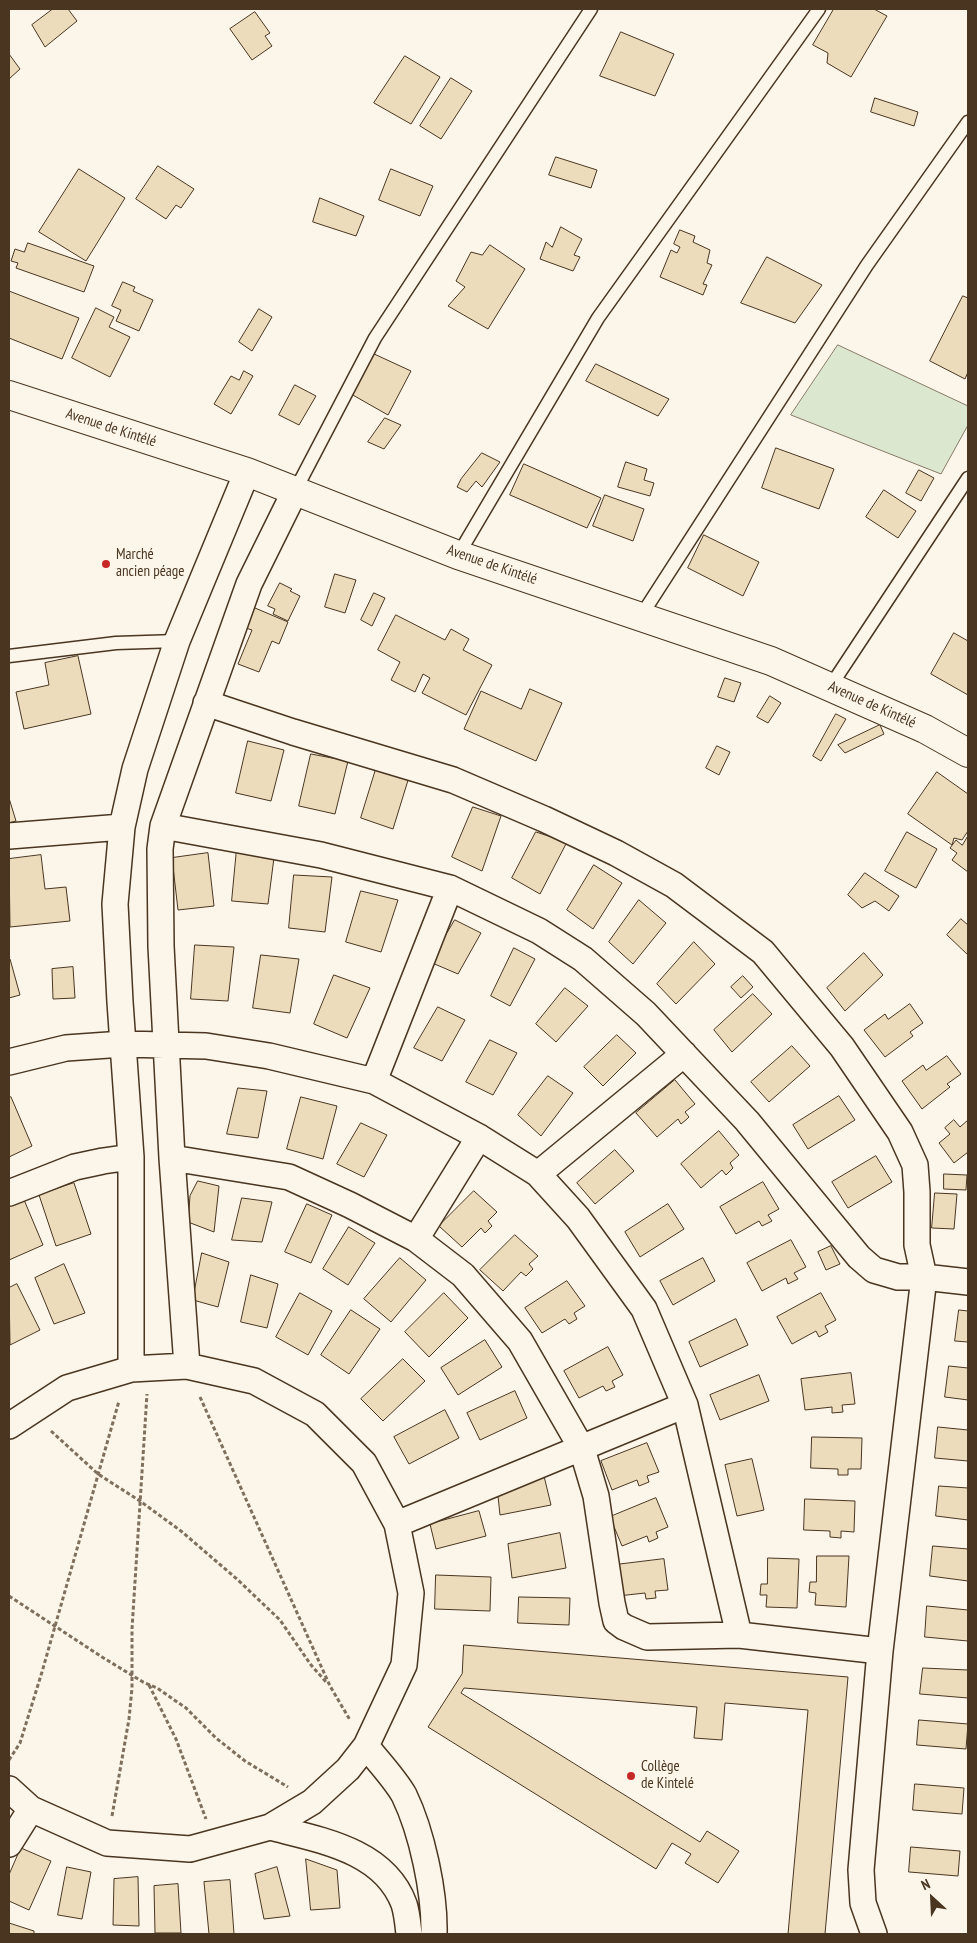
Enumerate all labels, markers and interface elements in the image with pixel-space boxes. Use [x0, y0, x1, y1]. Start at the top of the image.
street label: Avenue de Kintélé [63, 405, 159, 451]
street label: Avenue de Kintélé [445, 541, 539, 589]
place label: Marché ancien péage [116, 546, 185, 581]
marker: Marché ancien péage [100, 558, 112, 570]
street label: Avenue de Kintélé [825, 678, 919, 732]
place label: Collège de Kintelé [641, 1758, 694, 1793]
marker: Collège de Kintelé [625, 1770, 637, 1782]
north arrow [907, 1873, 957, 1923]
text: N [918, 1875, 933, 1894]

